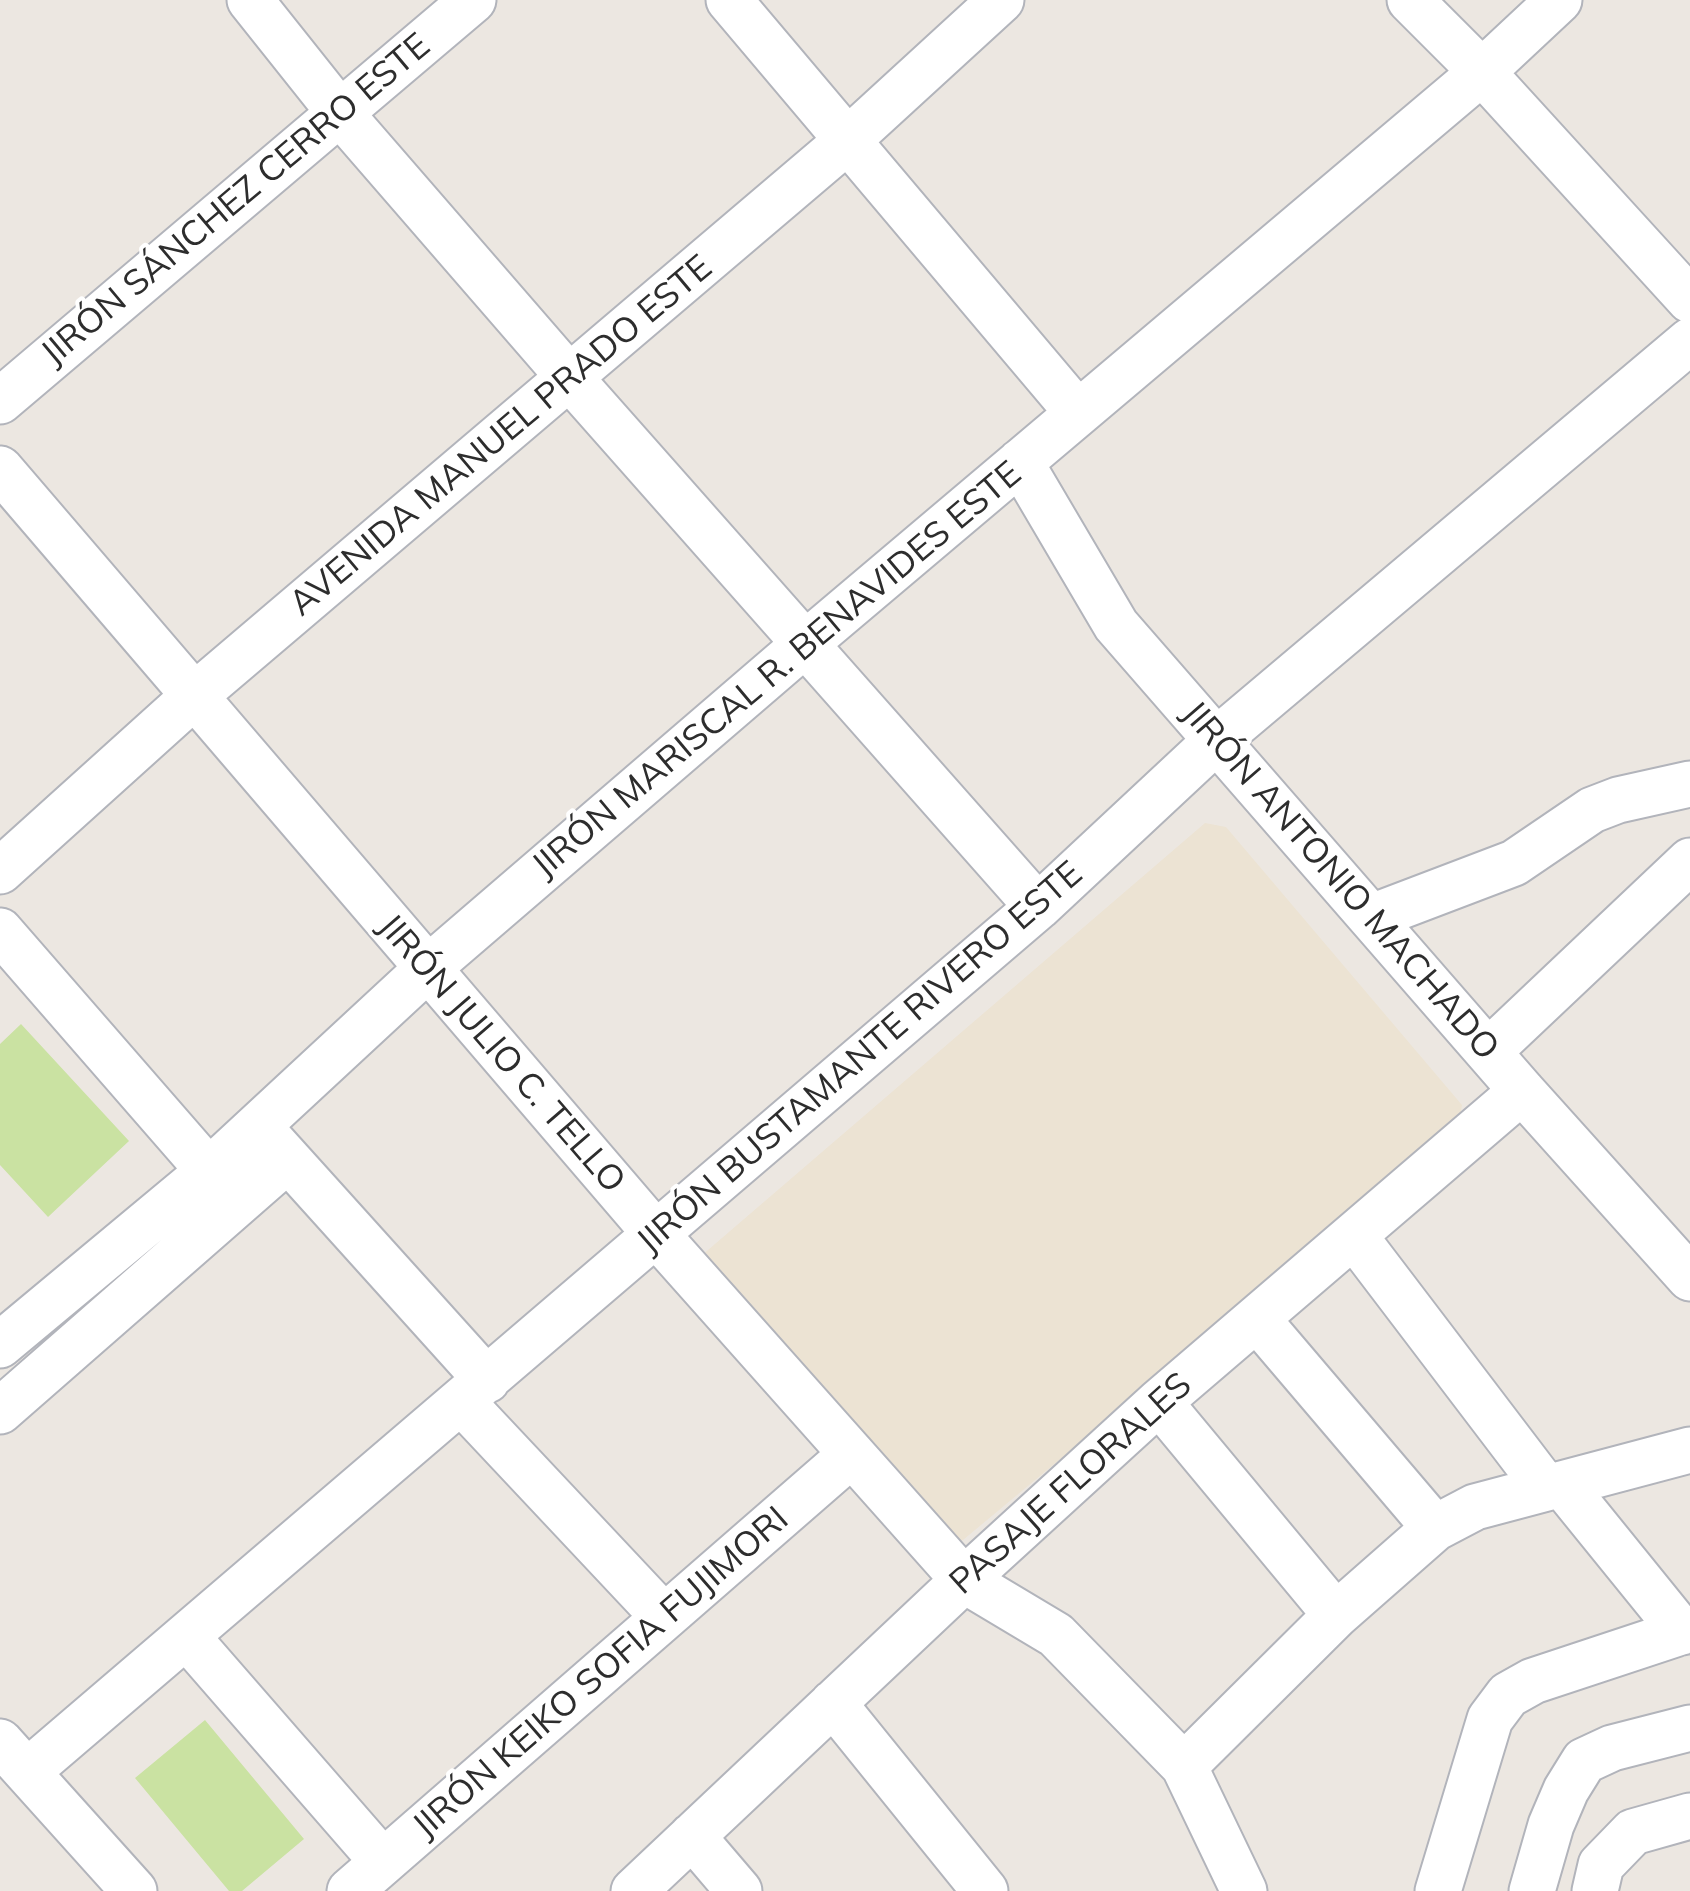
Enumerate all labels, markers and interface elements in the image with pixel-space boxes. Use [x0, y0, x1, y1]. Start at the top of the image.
street label: JIRÓN SÁNCHEZ CERRO ESTE [33, 25, 439, 375]
street label: AVENIDA MANUEL PRADO ESTE [281, 247, 721, 625]
street label: JIRÓN MARISCAL R. BENAVIDES ESTE [524, 453, 1030, 887]
street label: JIRÓN ANTONIO MACHADO [1173, 693, 1507, 1069]
street label: JIRÓN BUSTAMANTE RIVERO ESTE [629, 853, 1091, 1263]
street label: JIRÓN JULIO C. TELLO [369, 906, 633, 1202]
street label: PASAJE FLORALES [942, 1365, 1200, 1603]
street label: JIRÓN KEIKO SOFIA FUJIMORI [405, 1498, 797, 1848]

